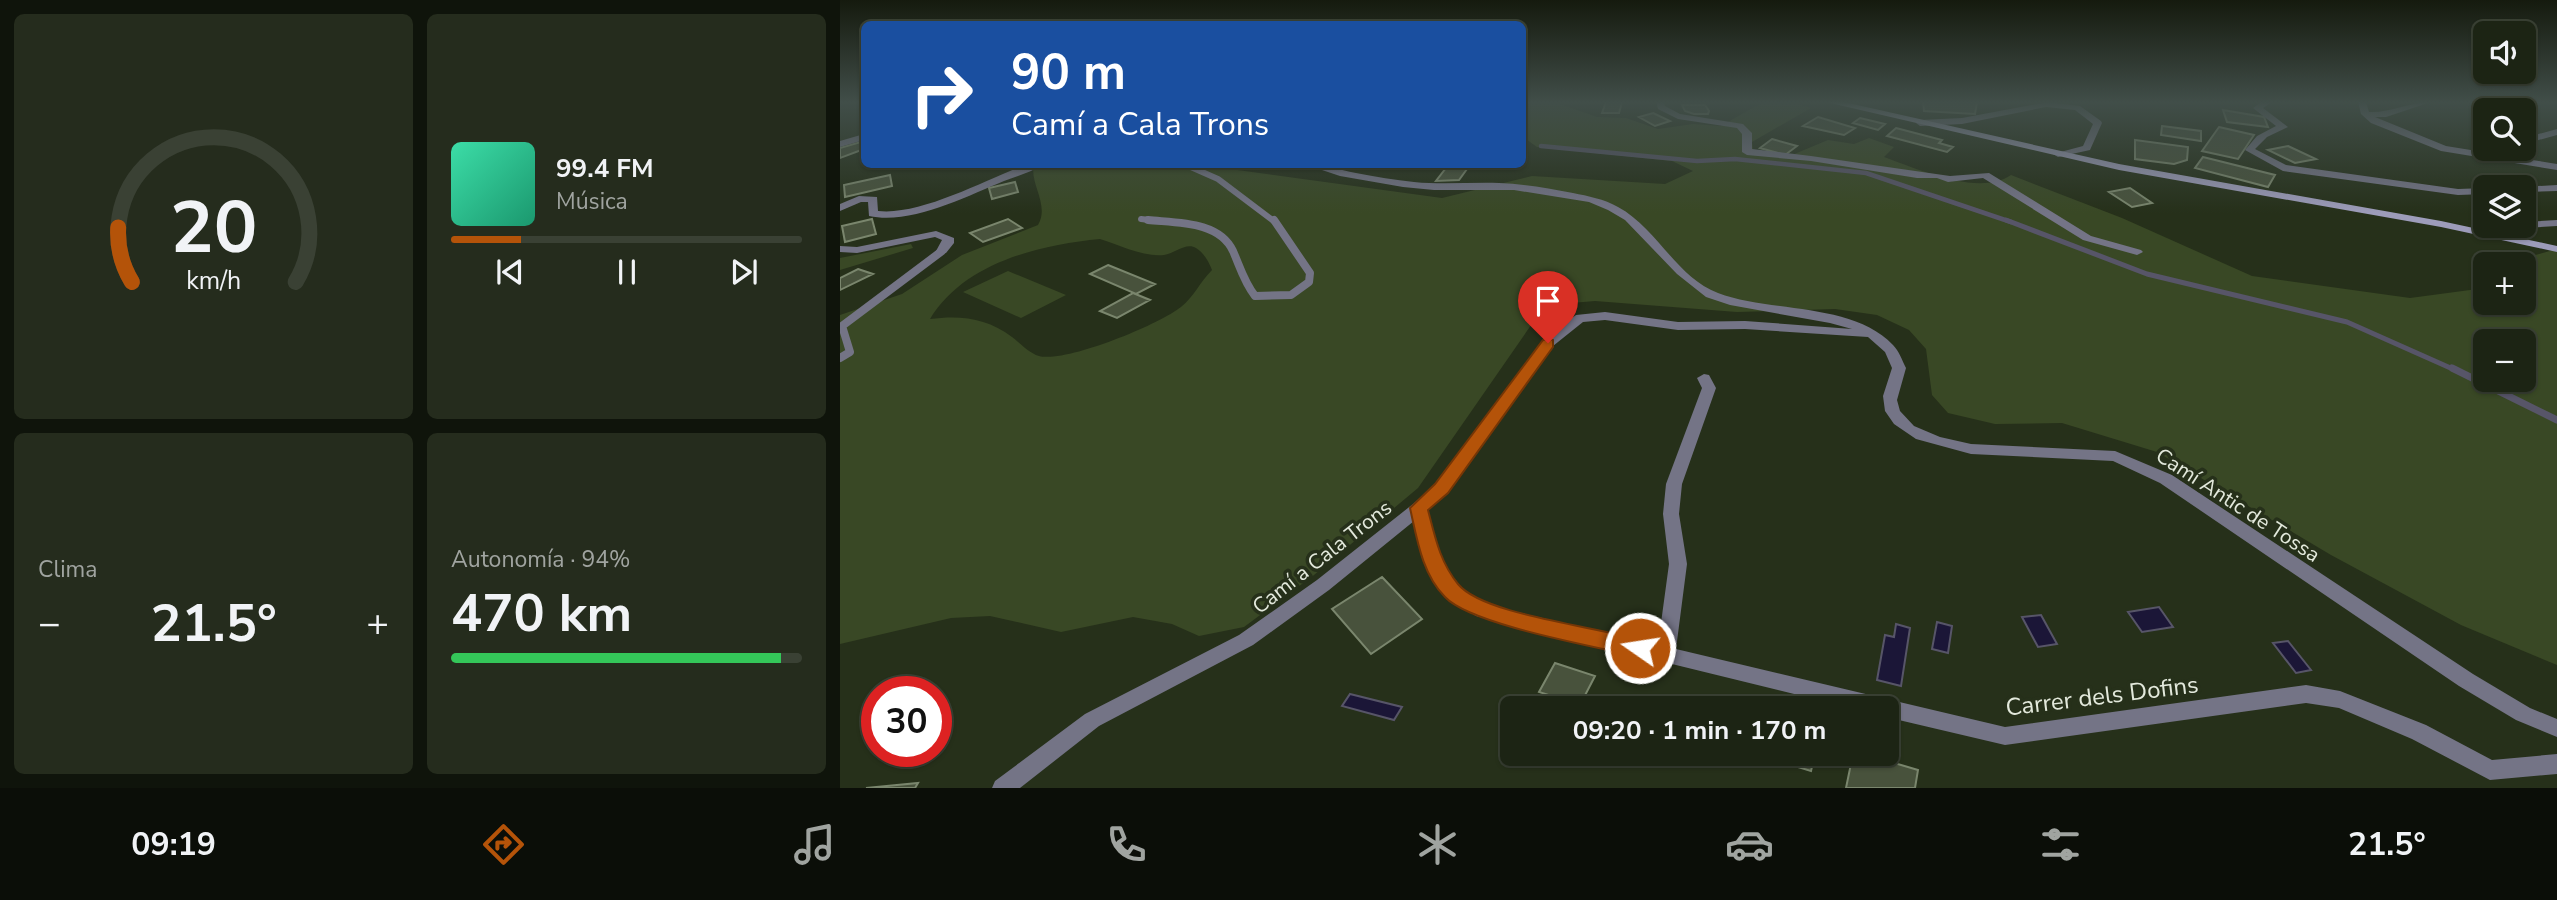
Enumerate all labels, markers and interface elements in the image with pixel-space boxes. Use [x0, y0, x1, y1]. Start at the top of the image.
map controls [2473, 21, 2536, 392]
button: sound [2473, 21, 2536, 84]
text: 90 m [1011, 39, 1126, 106]
icon: right [896, 49, 987, 140]
button: search [2473, 98, 2536, 161]
text: Camí a Cala Trons [1011, 103, 1269, 146]
text: 99.4 FM [556, 151, 653, 186]
button: layers [2473, 175, 2536, 238]
text: 20 [170, 179, 257, 279]
text: Música [556, 186, 628, 217]
button: + [2473, 252, 2536, 315]
icon: previous [491, 253, 529, 291]
icon: pause [608, 253, 646, 291]
icon: next [725, 253, 763, 291]
text: km/h [186, 264, 241, 298]
pin [1518, 271, 1578, 343]
icon: arrive [1529, 282, 1567, 320]
button: − [2473, 329, 2536, 392]
street label: Camí Antic de Tossa [2150, 441, 2326, 569]
street label: Camí a Cala Trons [1247, 494, 1397, 620]
text: Autonomía · 94% [451, 544, 631, 575]
text: Clima [38, 554, 98, 585]
text: 470 km [451, 578, 632, 649]
text: 21.5° [150, 588, 277, 659]
text: − [38, 598, 61, 649]
text: + [366, 598, 389, 649]
position arrow [1603, 611, 1677, 685]
street label: Carrer dels Dofins [2004, 668, 2200, 724]
speed limit sign: 30 [861, 676, 952, 767]
text: 09:20 · 1 min · 170 m [1573, 713, 1826, 748]
icon: directions [479, 820, 528, 869]
icon: music [790, 820, 839, 869]
icon: phone [1102, 820, 1151, 869]
icon: climate [1413, 820, 1462, 869]
icon: car [1725, 820, 1774, 869]
icon: filters [2036, 820, 2085, 869]
text: 09:19 [131, 823, 216, 866]
text: 21.5° [2348, 823, 2426, 866]

